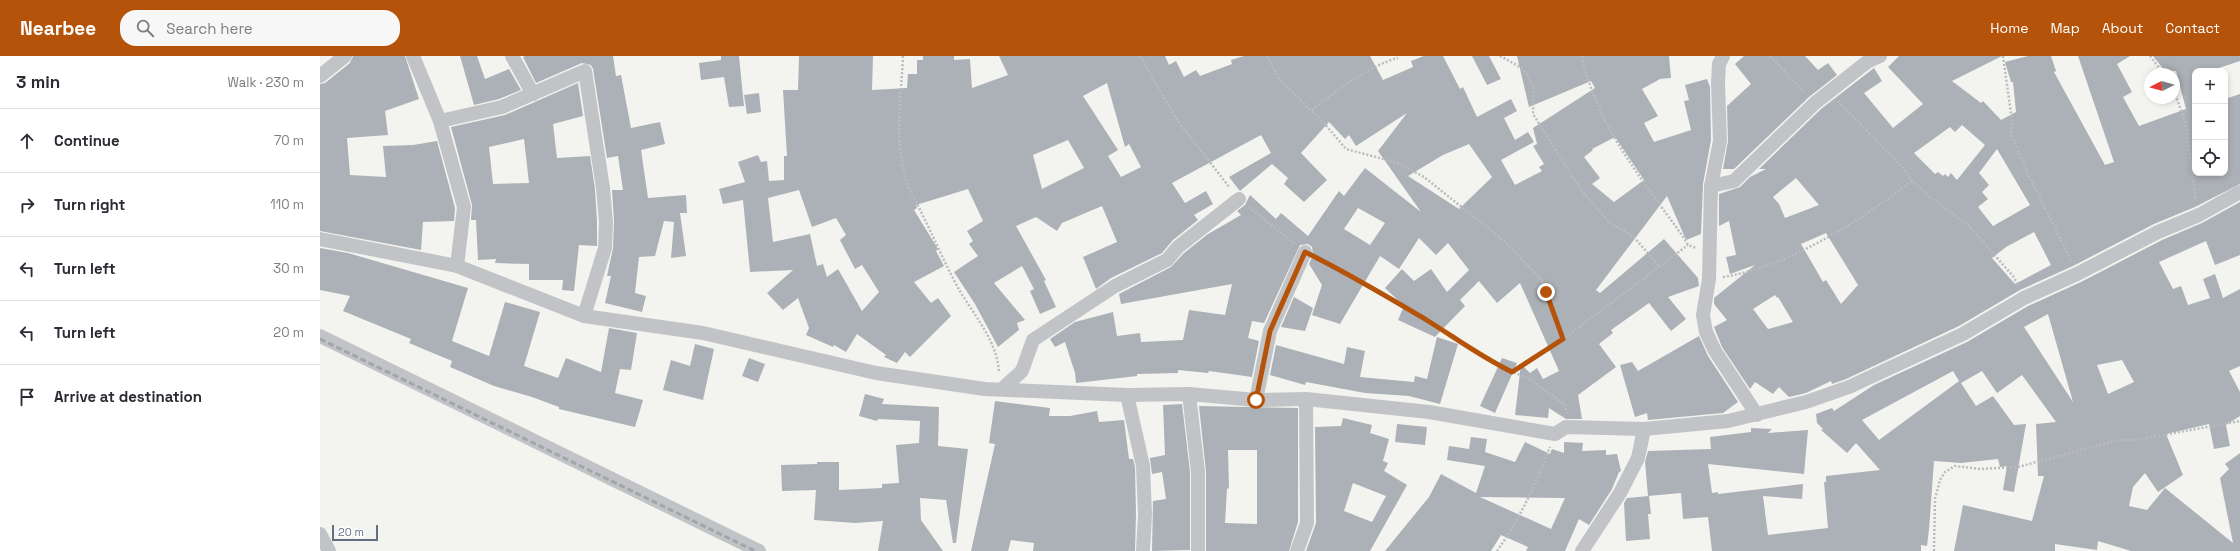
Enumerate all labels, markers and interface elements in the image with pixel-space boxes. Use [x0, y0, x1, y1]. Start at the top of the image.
search box [120, 10, 400, 46]
text: Nearbee [20, 16, 96, 41]
icon: search [134, 17, 156, 39]
text: Search here [166, 19, 253, 38]
text: Home [1990, 19, 2028, 37]
text: Map [2050, 19, 2080, 37]
text: About [2102, 19, 2143, 37]
text: Contact [2165, 19, 2220, 37]
north arrow [2144, 68, 2180, 104]
map controls [2192, 68, 2228, 176]
button: + [2192, 68, 2228, 104]
text: 3 min [16, 71, 60, 93]
text: Walk · 230 m [227, 74, 304, 91]
button: − [2192, 104, 2228, 140]
icon: ahead [16, 130, 38, 152]
text: Continue [54, 131, 120, 150]
text: 70 m [274, 132, 304, 149]
button: locate [2192, 140, 2228, 176]
icon: right [16, 194, 38, 216]
text: Turn right [54, 195, 125, 214]
text: 110 m [270, 196, 304, 213]
icon: left [16, 258, 38, 280]
text: Turn left [54, 259, 116, 278]
text: 30 m [273, 260, 304, 277]
route end [1537, 283, 1555, 301]
icon: left [16, 322, 38, 344]
text: Turn left [54, 323, 116, 342]
text: 20 m [273, 324, 304, 341]
icon: arrive [16, 386, 38, 408]
text: Arrive at destination [54, 387, 202, 406]
route start [1247, 391, 1265, 409]
scale bar [332, 523, 378, 542]
text: 20 m [338, 525, 364, 539]

